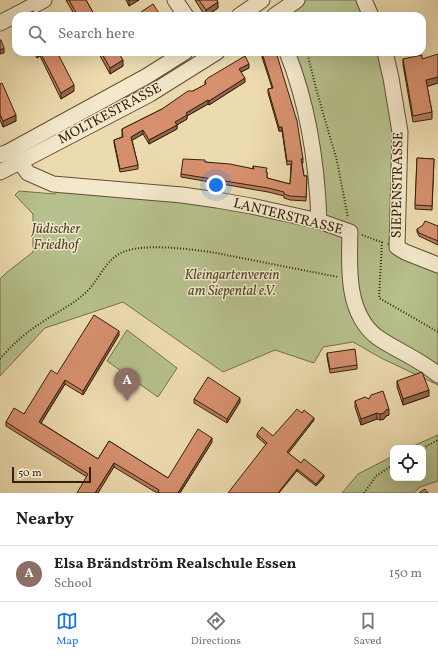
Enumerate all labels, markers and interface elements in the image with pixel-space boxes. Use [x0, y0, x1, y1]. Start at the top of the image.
search box [12, 12, 426, 56]
icon: search [26, 23, 48, 45]
text: Search here [58, 24, 135, 45]
street label: MOLTKESTRASSE [55, 79, 165, 149]
street label: SIEPENSTRASSE [388, 132, 408, 238]
your location [206, 175, 226, 195]
street label: LANTERSTRASSE [231, 194, 345, 240]
park label: Jüdischer Friedhof [30, 220, 82, 255]
park label: Kleingartenverein am Siepental e.V. [184, 266, 280, 301]
pin: A [114, 368, 140, 401]
map controls [390, 445, 426, 481]
button: locate [390, 445, 426, 481]
scale bar [12, 465, 91, 484]
text: 50 m [18, 466, 42, 481]
text: Nearby [16, 508, 74, 531]
text: Elsa Brändström Realschule Essen [54, 554, 296, 575]
text: A [24, 565, 34, 583]
text: 150 m [389, 565, 422, 583]
text: School [54, 575, 92, 593]
tab: Map [56, 610, 78, 649]
tab: Directions [191, 610, 241, 649]
tab: Saved [353, 610, 382, 649]

